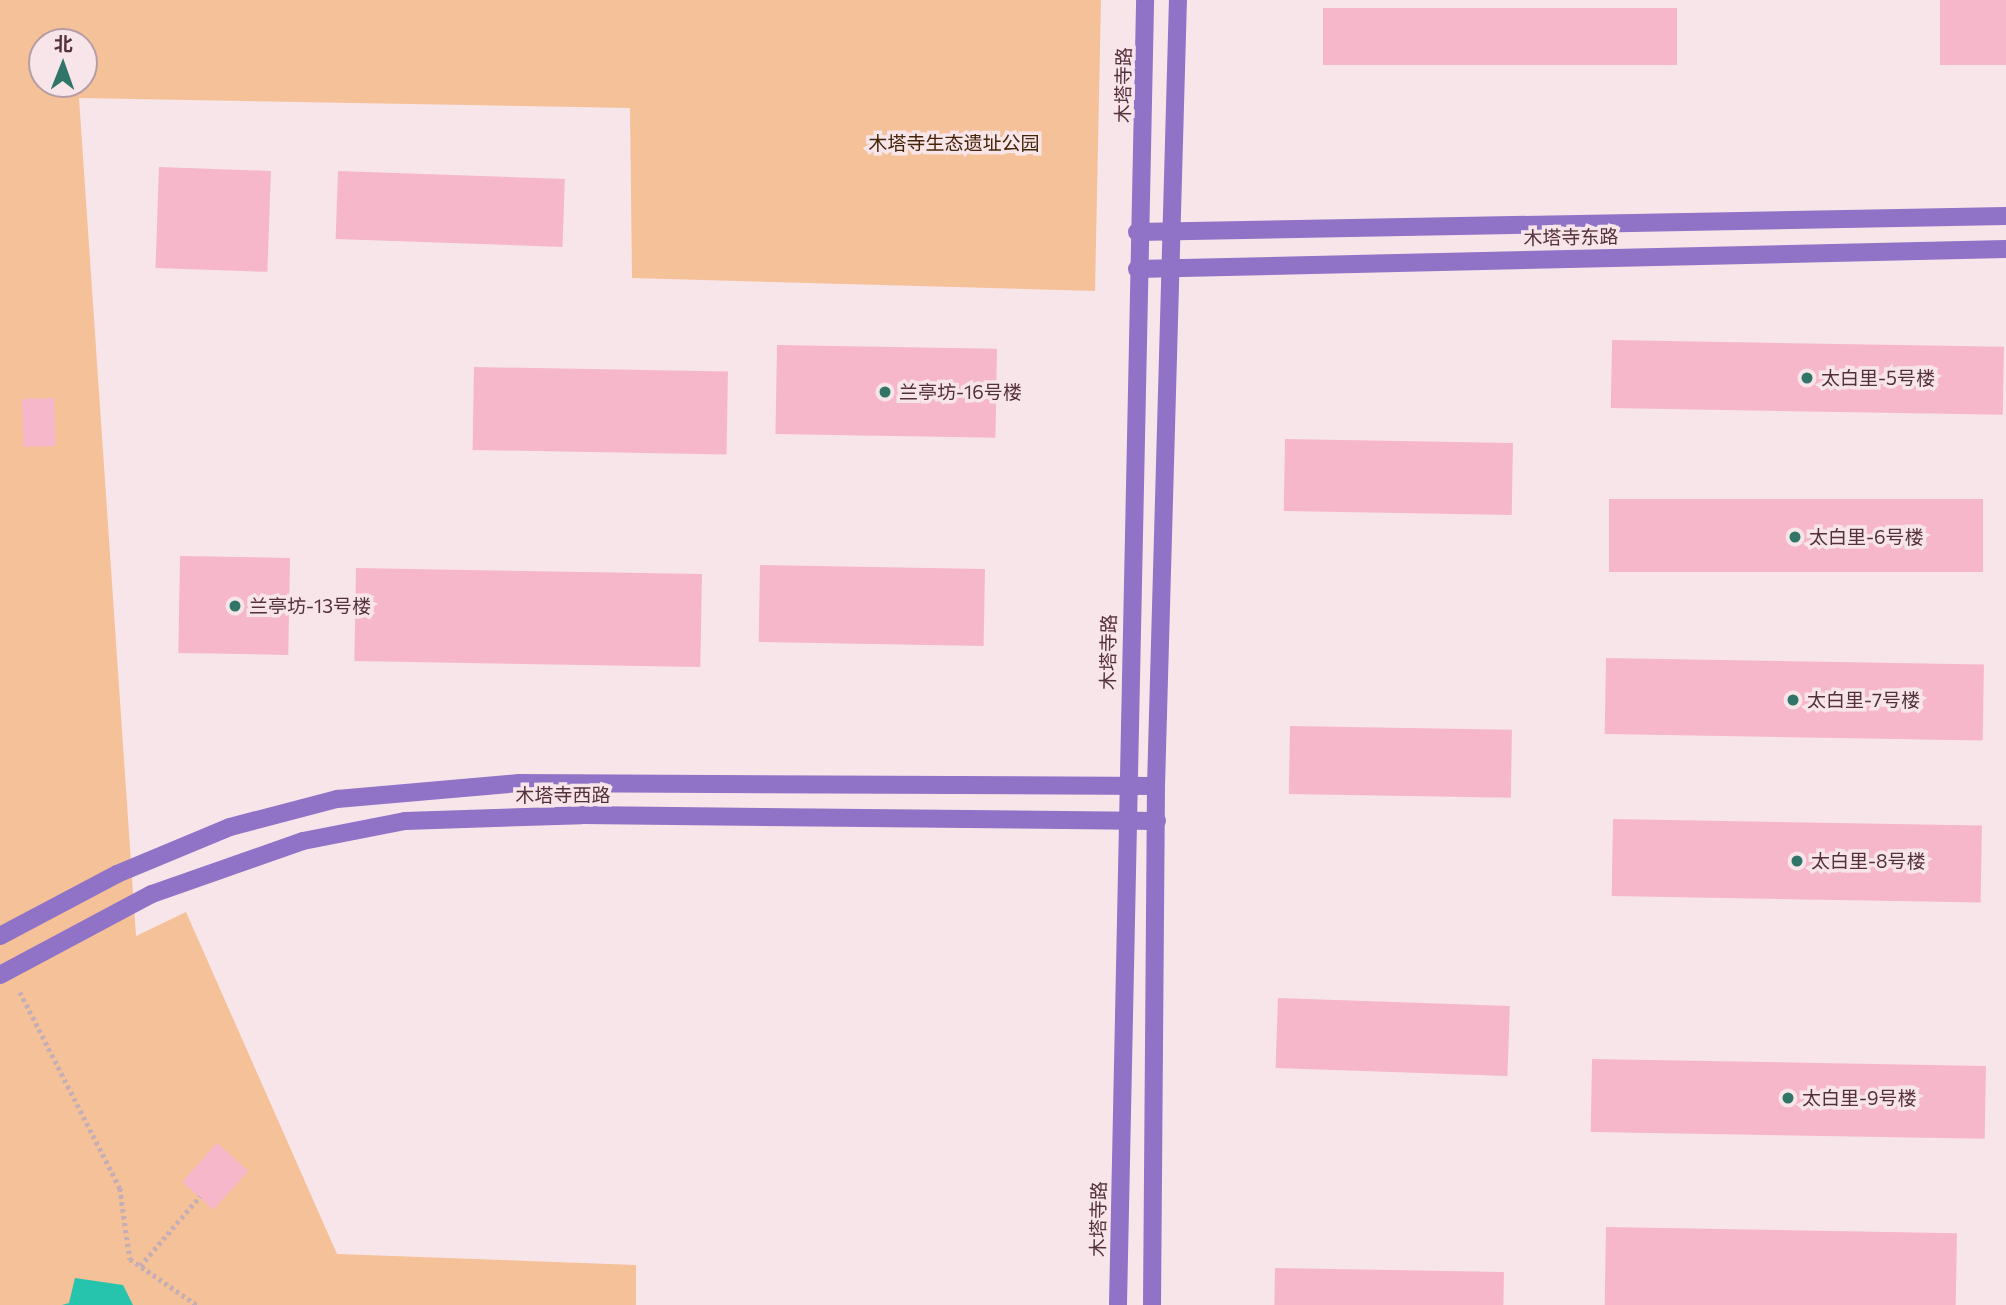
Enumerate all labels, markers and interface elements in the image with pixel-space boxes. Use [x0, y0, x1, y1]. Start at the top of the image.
north arrow [28, 28, 98, 98]
text: 北 [54, 32, 73, 55]
street label: 木塔寺路 [1111, 47, 1135, 123]
park label: 木塔寺生态遗址公园 [869, 132, 1039, 154]
street label: 木塔寺东路 [1523, 225, 1619, 249]
place label: 太白里-5号楼 [1821, 367, 1935, 389]
marker: 太白里-5号楼 [1799, 370, 1815, 386]
place label: 兰亭坊-16号楼 [899, 381, 1022, 403]
marker: 兰亭坊-16号楼 [877, 384, 893, 400]
place label: 太白里-6号楼 [1809, 526, 1924, 548]
marker: 太白里-6号楼 [1787, 529, 1803, 545]
place label: 兰亭坊-13号楼 [249, 595, 371, 617]
marker: 兰亭坊-13号楼 [227, 598, 243, 614]
street label: 木塔寺路 [1096, 614, 1120, 690]
place label: 太白里-7号楼 [1807, 689, 1920, 711]
marker: 太白里-7号楼 [1785, 692, 1801, 708]
street label: 木塔寺西路 [516, 784, 610, 806]
place label: 太白里-8号楼 [1811, 850, 1926, 872]
marker: 太白里-8号楼 [1789, 853, 1805, 869]
place label: 太白里-9号楼 [1802, 1087, 1917, 1109]
marker: 太白里-9号楼 [1780, 1090, 1796, 1106]
street label: 木塔寺路 [1086, 1181, 1110, 1257]

